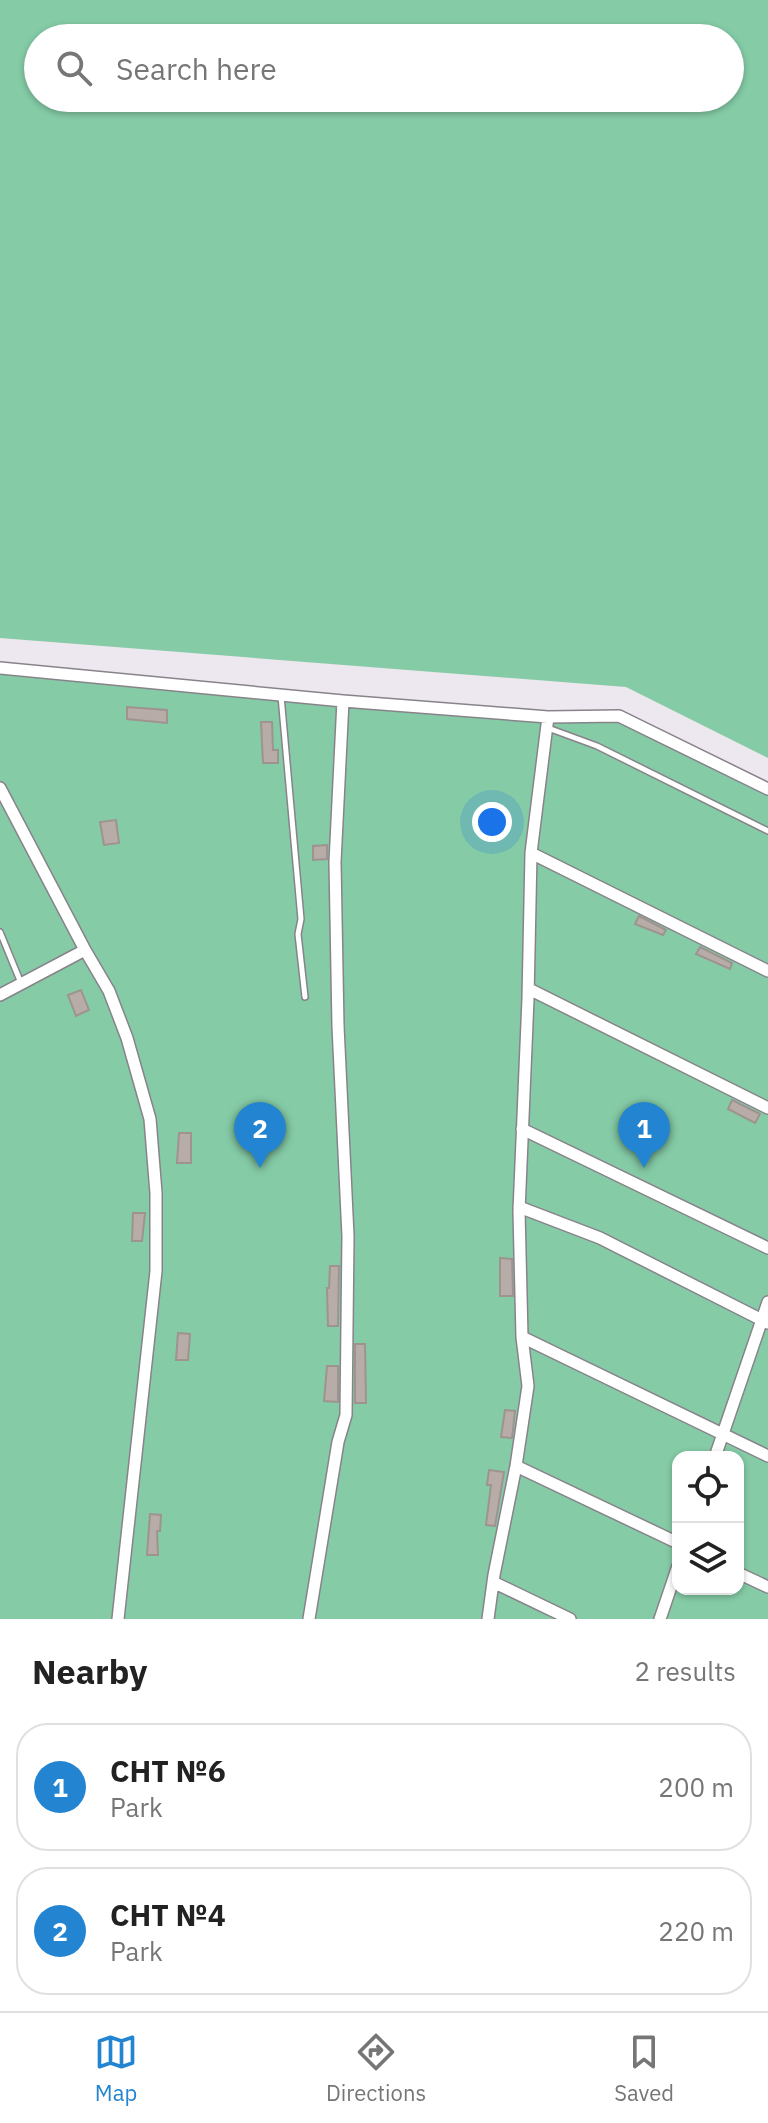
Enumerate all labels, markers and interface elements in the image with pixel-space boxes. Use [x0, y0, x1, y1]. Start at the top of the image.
search box [24, 24, 744, 112]
icon: search [52, 46, 96, 90]
text: Search here [116, 49, 277, 88]
your location [472, 802, 512, 842]
pin: 2 [234, 1102, 286, 1168]
pin: 1 [618, 1102, 670, 1168]
map controls [672, 1451, 744, 1595]
button: locate [672, 1451, 744, 1523]
button: layers [672, 1523, 744, 1595]
text: Nearby [32, 1649, 147, 1693]
text: 2 results [634, 1654, 736, 1688]
text: СНТ №6 [110, 1751, 226, 1790]
text: 1 [52, 1770, 68, 1804]
text: 200 m [658, 1770, 734, 1804]
text: Park [110, 1790, 163, 1824]
text: СНТ №4 [110, 1895, 226, 1934]
text: 2 [52, 1914, 68, 1948]
text: 220 m [658, 1914, 734, 1948]
text: Park [110, 1934, 163, 1968]
tab: Map [94, 2030, 138, 2107]
tab: Directions [326, 2030, 426, 2107]
tab: Saved [614, 2030, 674, 2107]

